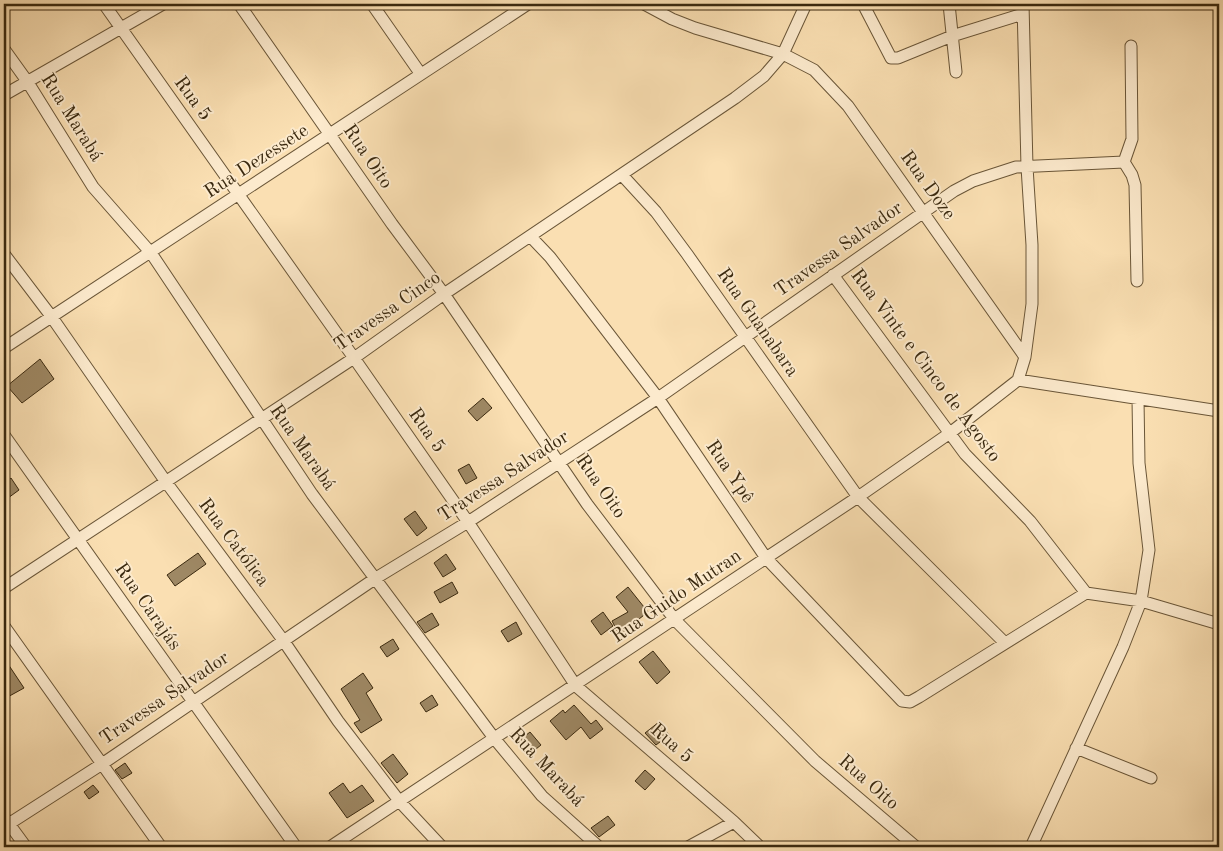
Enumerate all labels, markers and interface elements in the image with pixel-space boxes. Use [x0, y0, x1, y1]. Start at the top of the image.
street label: Rua Marabá [36, 71, 106, 166]
street label: Rua 5 [170, 73, 214, 125]
street label: Rua Dezessete [202, 121, 312, 203]
street label: Rua Oito [339, 121, 395, 193]
street label: Rua Doze [896, 148, 958, 224]
street label: Travessa Salvador [771, 199, 907, 301]
street label: Rua Guanabara [713, 265, 802, 381]
street label: Rua Vinte e Cinco de Agosto [846, 266, 1004, 466]
street label: Travessa Cinco [331, 268, 445, 356]
street label: Rua Marabá [266, 402, 339, 495]
street label: Rua 5 [404, 405, 448, 457]
street label: Travessa Salvador [435, 428, 573, 526]
street label: Rua Ypê [701, 437, 757, 507]
street label: Rua Oito [571, 452, 629, 522]
street label: Rua Católica [194, 496, 272, 591]
street label: Rua Guido Mutran [609, 547, 745, 647]
street label: Rua Carajás [110, 560, 184, 654]
street label: Travessa Salvador [97, 649, 233, 749]
street label: Rua 5 [646, 721, 696, 767]
street label: Rua Marabá [505, 725, 587, 812]
street label: Rua Oito [834, 752, 902, 814]

